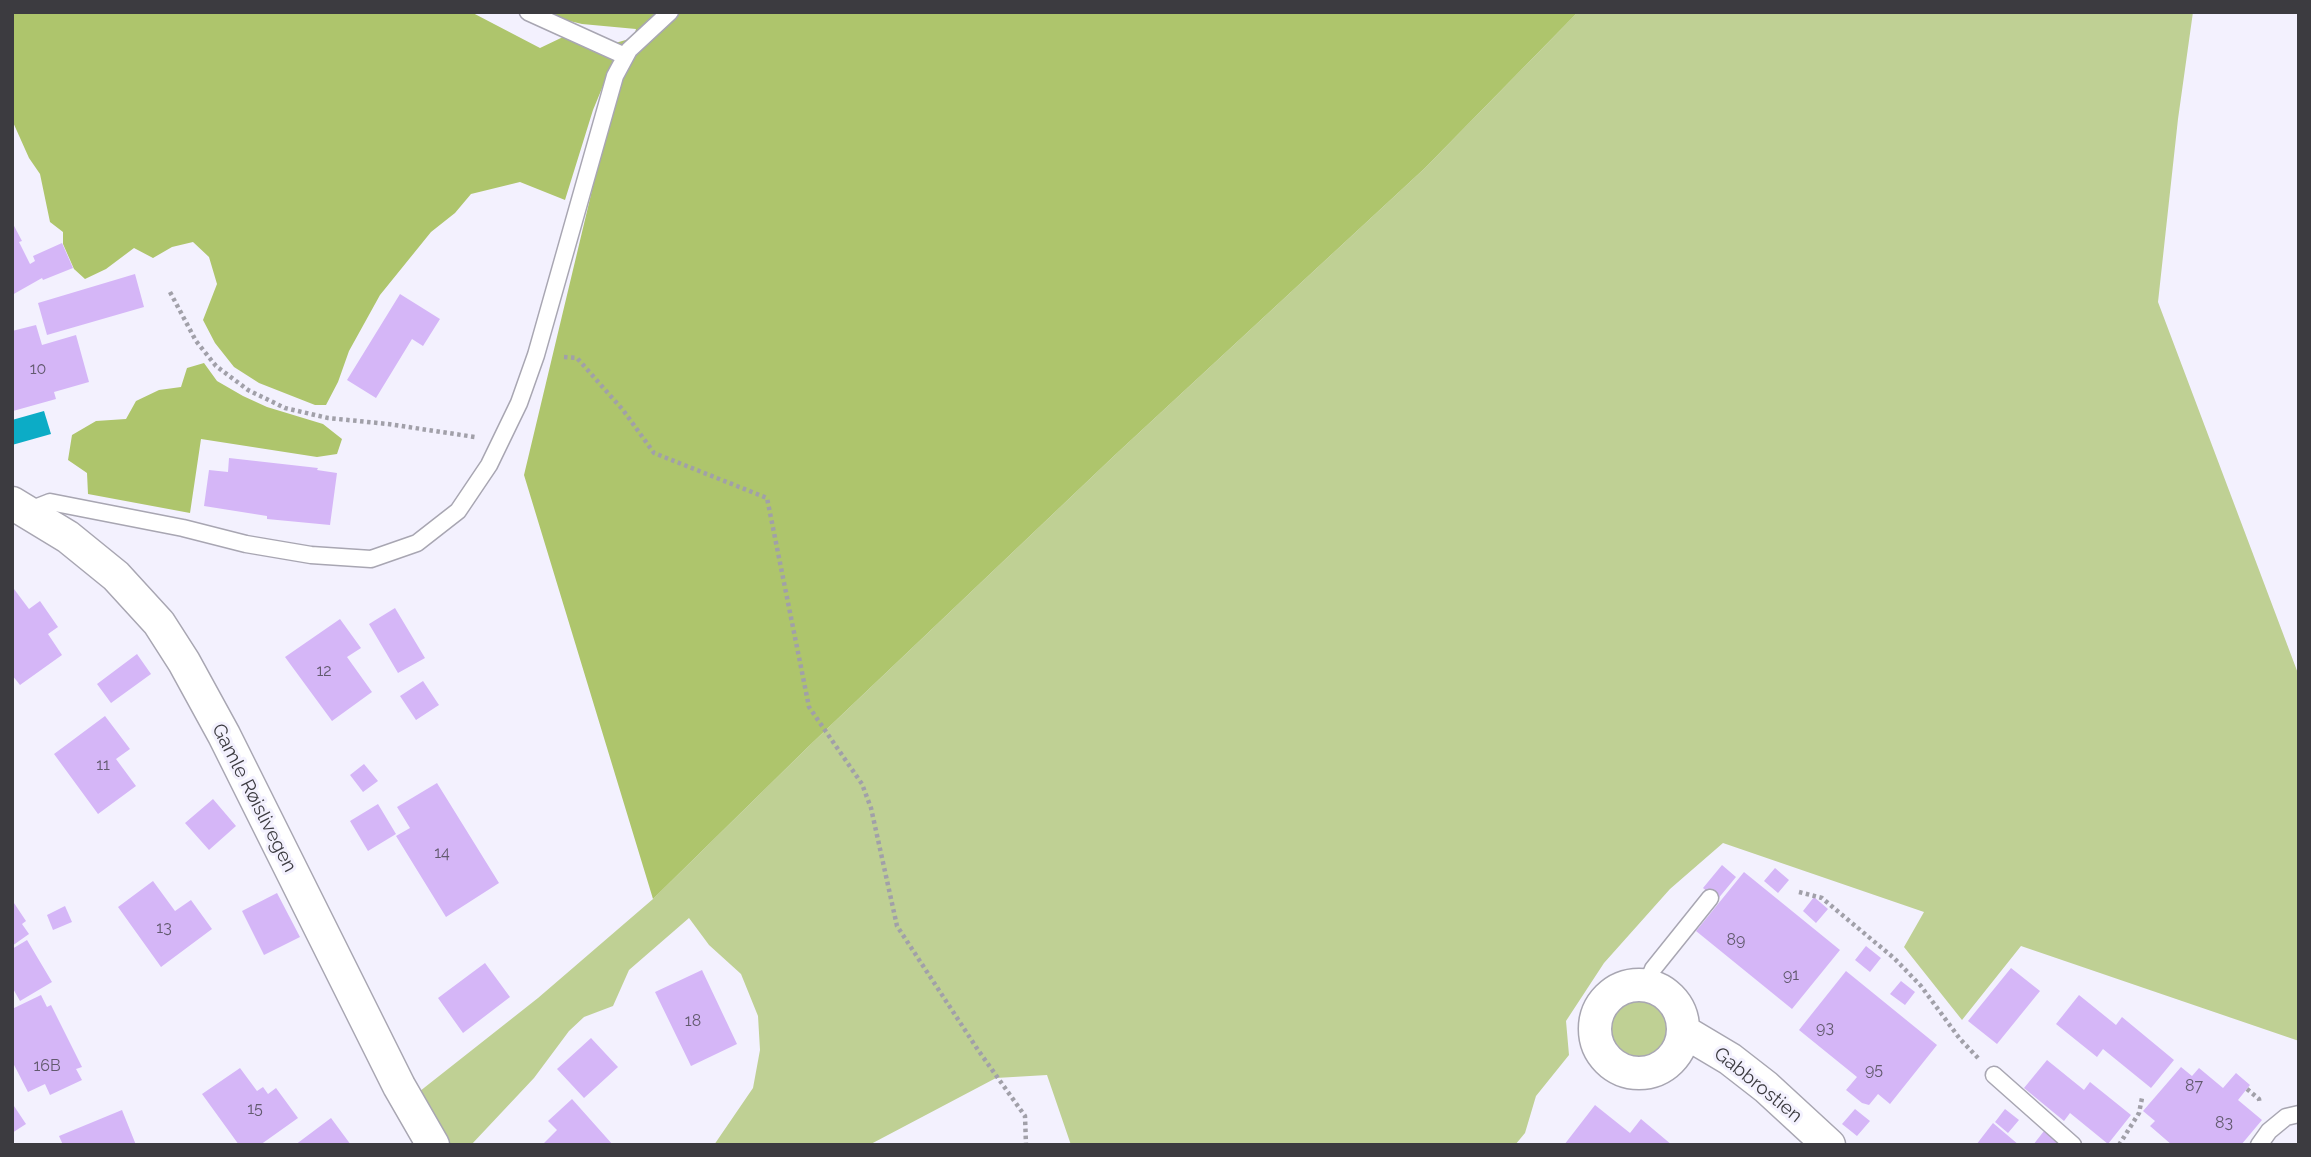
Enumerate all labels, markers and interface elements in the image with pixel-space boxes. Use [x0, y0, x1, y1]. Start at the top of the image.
house number: 10 [30, 359, 46, 379]
house number: 12 [316, 661, 332, 681]
street label: Gamle Røislivegen [207, 720, 301, 876]
house number: 11 [96, 755, 110, 775]
house number: 14 [434, 843, 450, 863]
house number: 13 [156, 918, 172, 938]
house number: 89 [1727, 930, 1745, 950]
house number: 91 [1783, 965, 1799, 985]
house number: 18 [685, 1011, 701, 1031]
house number: 93 [1816, 1018, 1834, 1038]
street label: Gabbrostien [1709, 1042, 1807, 1128]
house number: 16B [33, 1056, 61, 1076]
house number: 95 [1865, 1060, 1883, 1080]
house number: 87 [2185, 1076, 2203, 1096]
house number: 15 [247, 1099, 263, 1119]
house number: 83 [2215, 1113, 2233, 1133]

